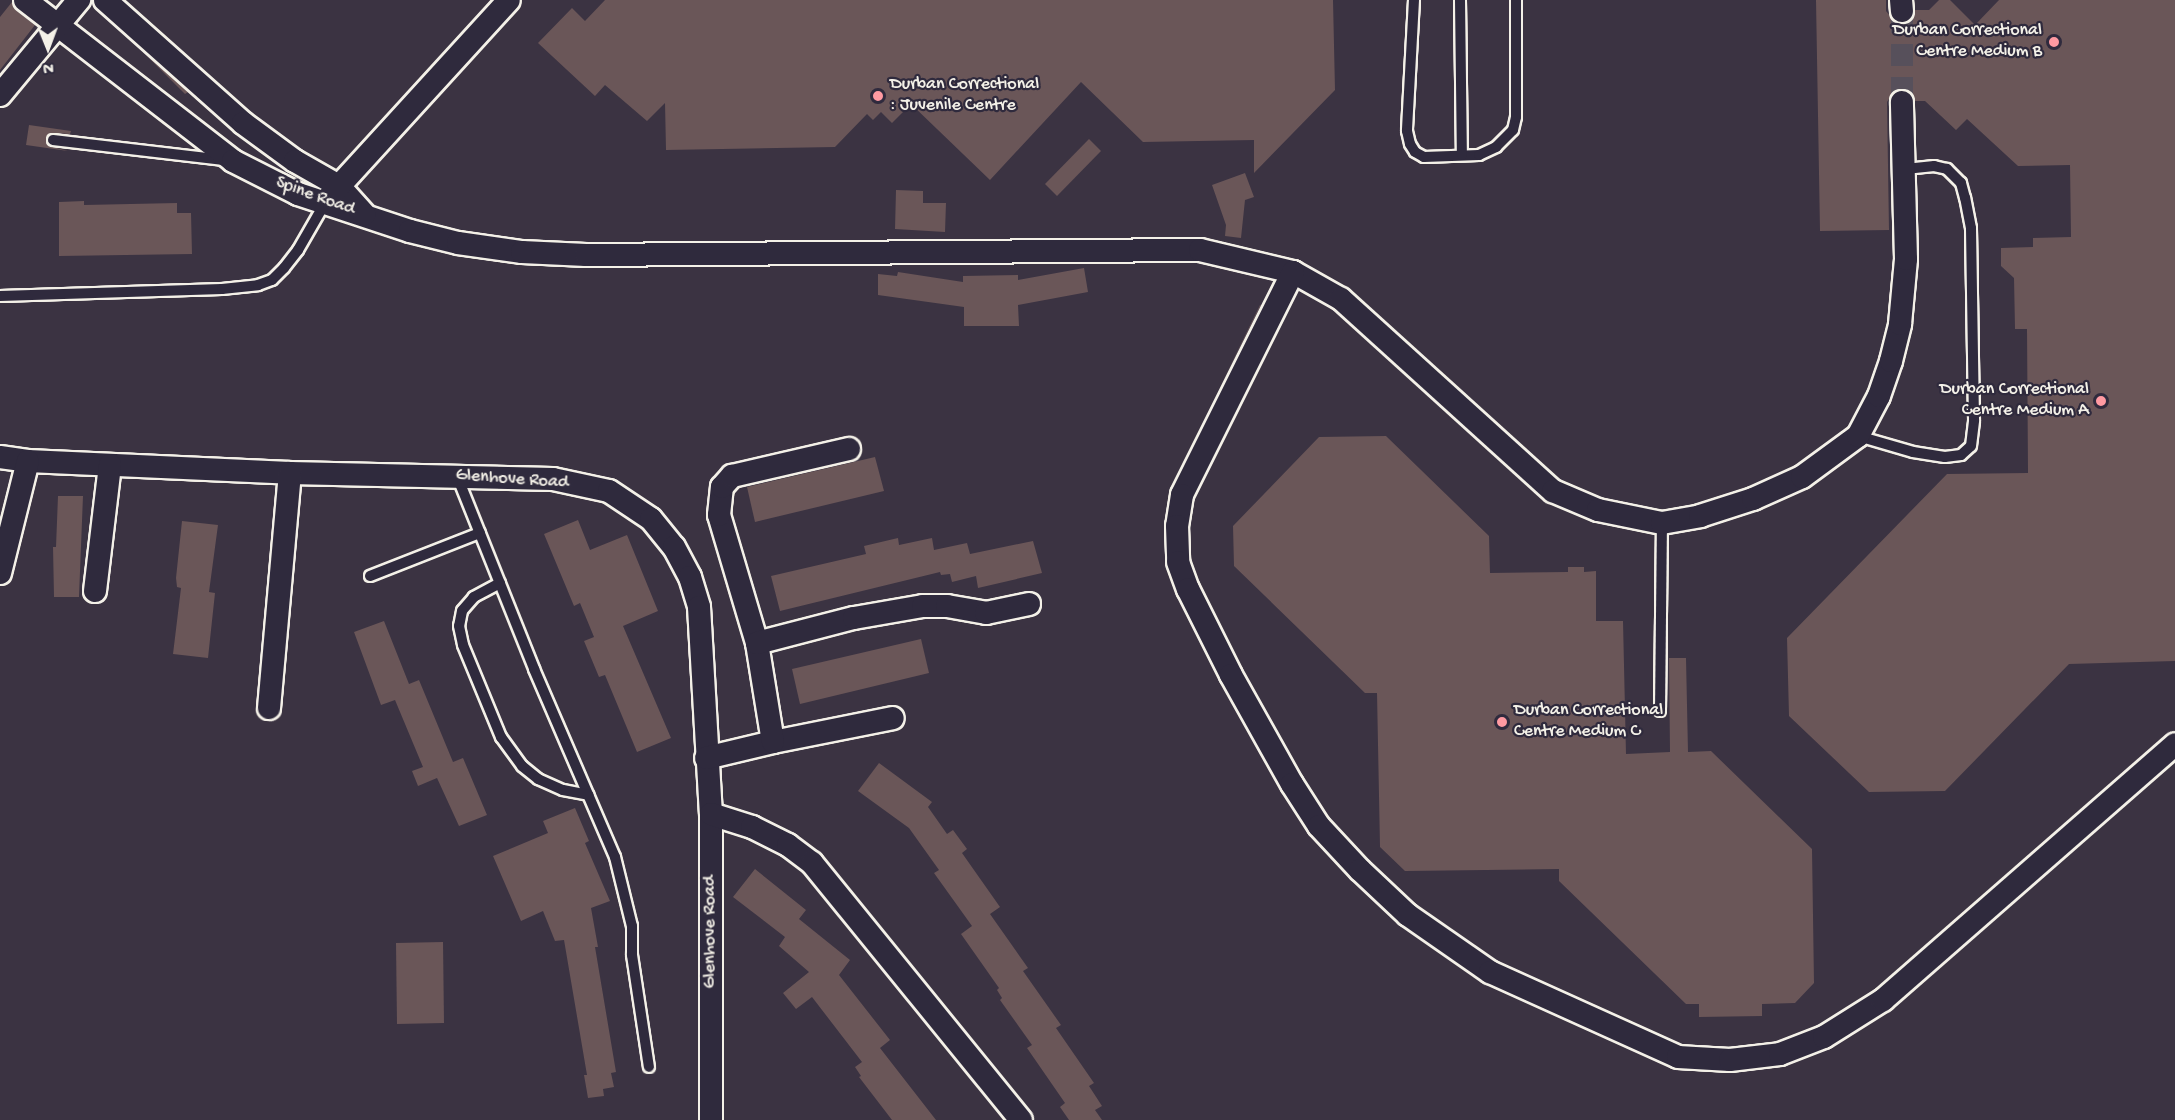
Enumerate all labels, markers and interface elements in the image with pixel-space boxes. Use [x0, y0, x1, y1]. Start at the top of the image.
north arrow [18, 18, 78, 78]
place label: Durban Correctional Centre Medium B [1893, 21, 2042, 63]
marker: Durban Correctional Centre Medium B [2047, 35, 2061, 49]
text: N [43, 57, 54, 76]
place label: Durban Correctional : Juvenile Centre [890, 75, 1039, 118]
marker: Durban Correctional : Juvenile Centre [871, 89, 885, 103]
street label: Spine Road [273, 173, 357, 221]
place label: Durban Correctional Centre Medium A [1940, 380, 2089, 422]
marker: Durban Correctional Centre Medium A [2094, 394, 2108, 408]
street label: Glenhove Road [455, 465, 569, 495]
place label: Durban Correctional Centre Medium C [1514, 701, 1663, 744]
marker: Durban Correctional Centre Medium C [1495, 715, 1509, 729]
street label: Glenhove Road [700, 876, 722, 988]

